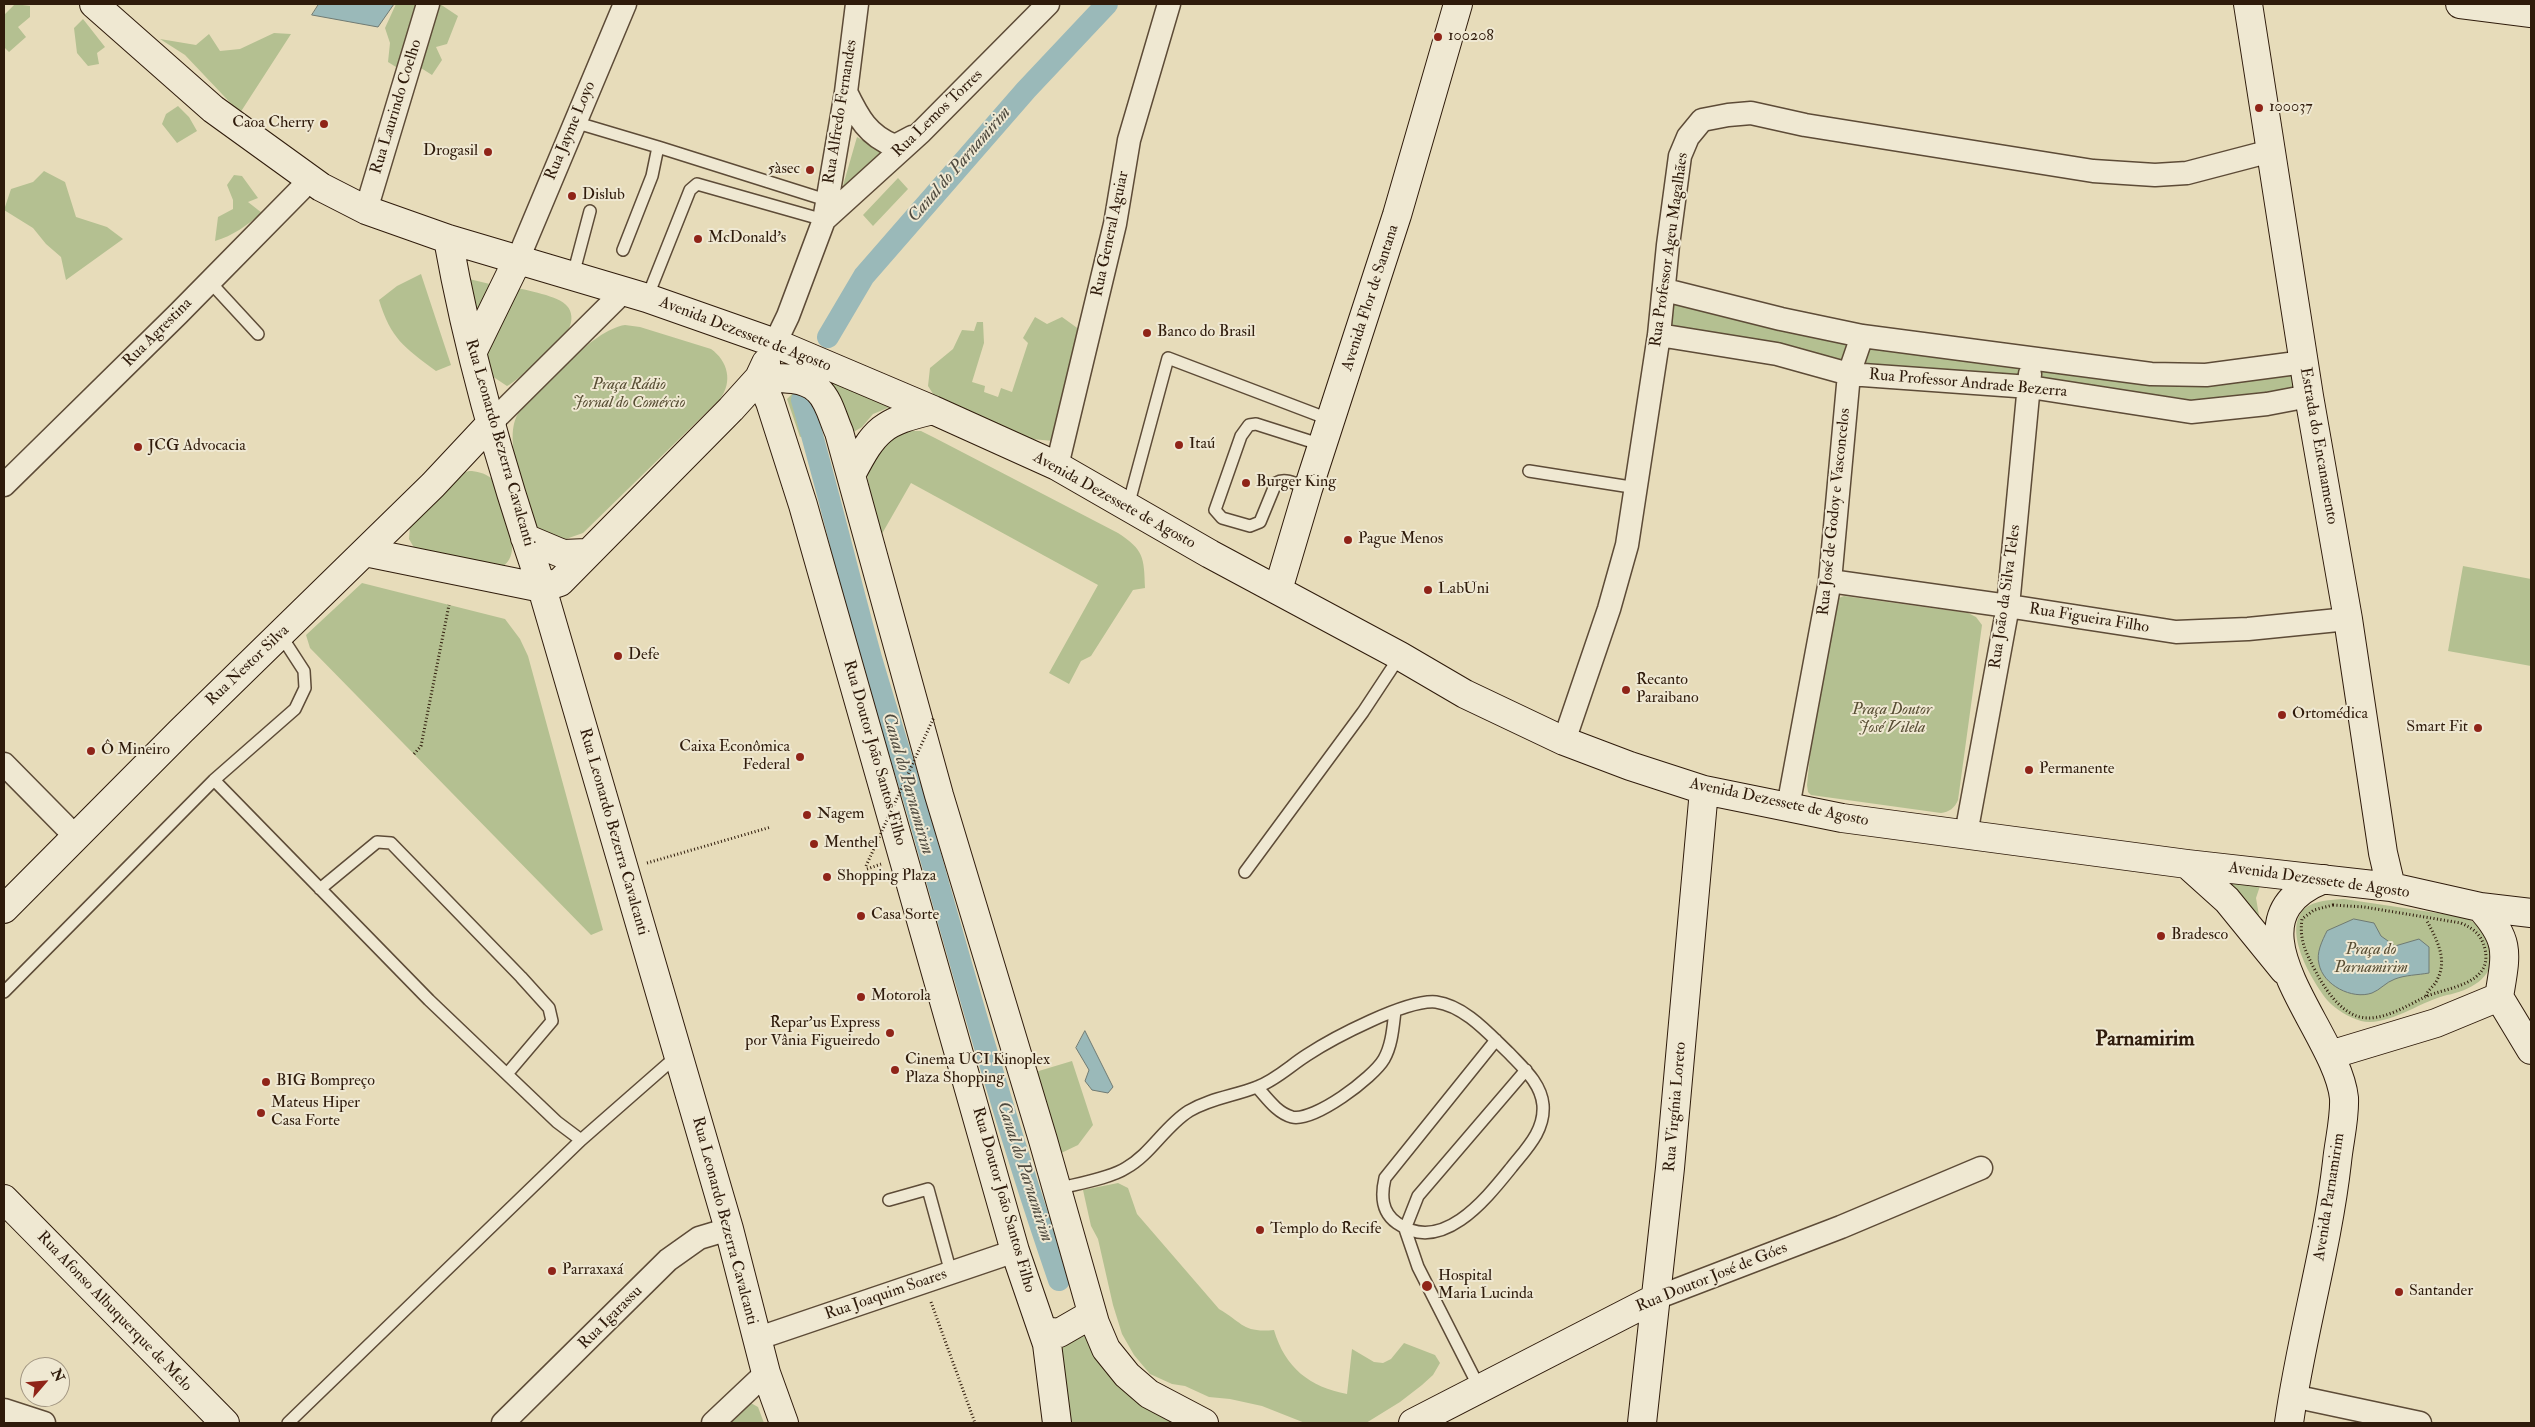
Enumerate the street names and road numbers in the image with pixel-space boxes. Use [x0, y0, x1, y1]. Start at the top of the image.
street label: Rua Laurindo Coelho [367, 37, 427, 177]
street label: Rua Alfredo Fernandes [820, 38, 862, 186]
street label: Rua Lemos Torres [889, 66, 987, 162]
street label: Rua Jayme Loyo [542, 79, 600, 183]
street label: Rua Professor Ageu Magalhães [1647, 152, 1693, 348]
street label: Rua General Aguiar [1088, 169, 1134, 299]
street label: Avenida Flor de Santana [1338, 222, 1404, 374]
street label: Avenida Dezessete de Agosto [656, 293, 834, 377]
street label: Rua Agrestina [119, 294, 197, 372]
street label: Rua Leonardo Bezerra Cavalcanti [460, 337, 538, 549]
street label: Rua Professor Andrade Bezerra [1868, 366, 2068, 402]
street label: Estrada do Encanamento [2295, 366, 2341, 526]
street label: Rua José de Godoy e Vasconcelos [1815, 407, 1855, 617]
street label: Avenida Dezessete de Agosto [1030, 448, 1198, 554]
street label: Rua João da Silva Teles [1986, 524, 2026, 670]
street label: Rua Figueira Filho [2028, 600, 2150, 638]
street label: Rua Nestor Silva [202, 621, 294, 711]
street label: Rua Doutor João Santos Filho [838, 658, 910, 848]
street label: Rua Leonardo Bezerra Cavalcanti [574, 726, 652, 938]
street label: Avenida Dezessete de Agosto [1688, 775, 1870, 831]
street label: Avenida Dezessete de Agosto [2227, 859, 2411, 903]
street label: Rua Virgínia Loreto [1661, 1041, 1691, 1173]
street label: Rua Doutor João Santos Filho [967, 1105, 1039, 1295]
street label: Rua Leonardo Bezerra Cavalcanti [687, 1115, 761, 1327]
street label: Avenida Parnamirim [2310, 1132, 2350, 1262]
street label: Rua Afonso Albuquerque de Melo [32, 1228, 196, 1396]
street label: Rua Doutor José de Góes [1634, 1239, 1790, 1317]
street label: Rua Joaquim Soares [822, 1265, 950, 1325]
street label: Rua Igarassu [575, 1282, 647, 1354]

